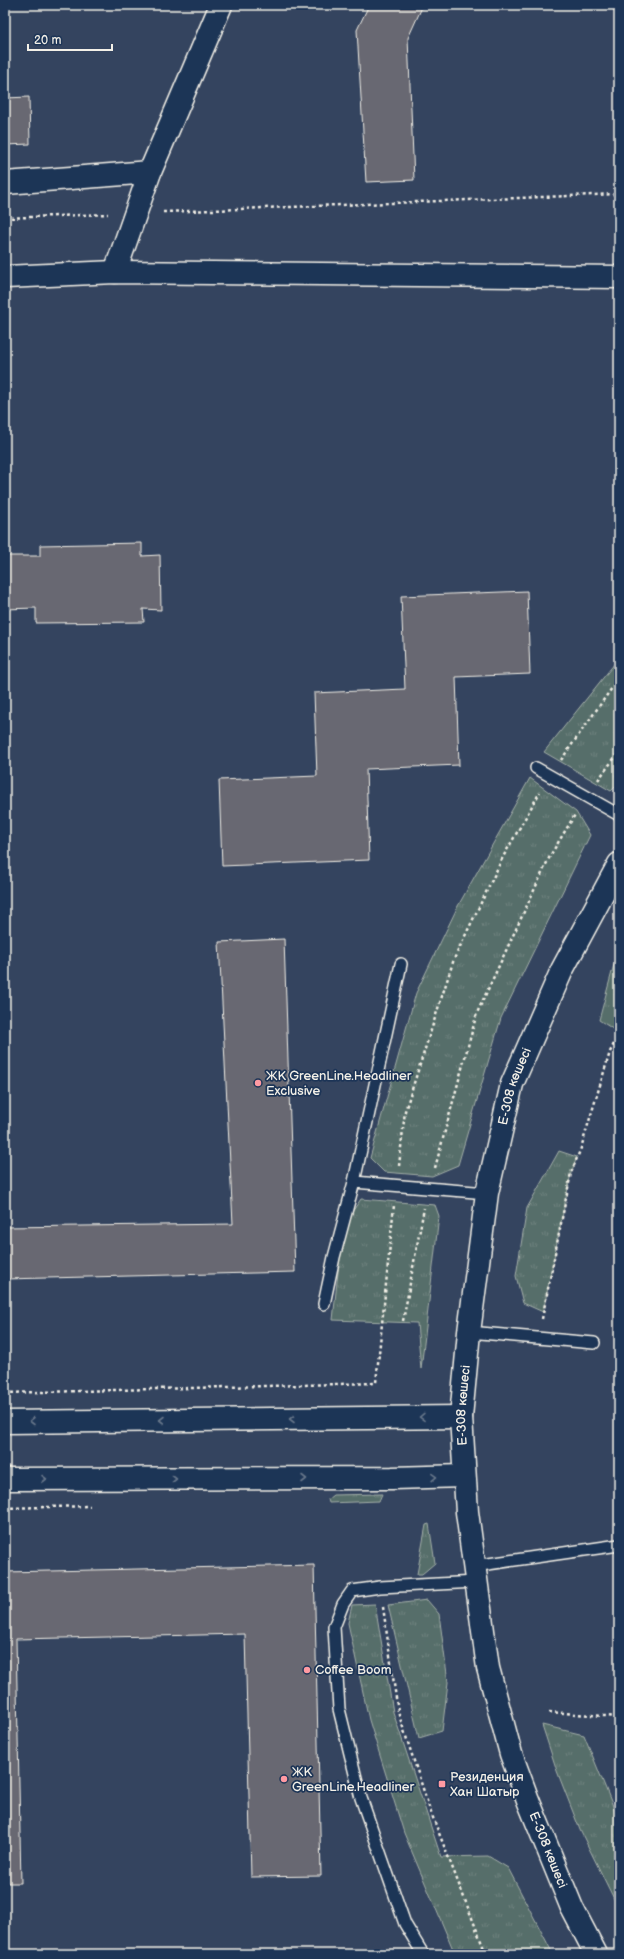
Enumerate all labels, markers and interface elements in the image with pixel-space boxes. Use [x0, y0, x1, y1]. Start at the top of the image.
scale bar [28, 26, 112, 52]
text: 20 m [34, 33, 61, 48]
street label: Е-308 көшесі [495, 1045, 535, 1127]
place label: ЖК GreenLine.Headliner Exclusive [266, 1068, 412, 1099]
marker: ЖК GreenLine.Headliner Exclusive [253, 1078, 263, 1088]
street label: Е-308 көшесі [453, 1364, 474, 1446]
one-way arrow [419, 1413, 425, 1422]
one-way arrow [289, 1415, 295, 1423]
one-way arrow [159, 1416, 165, 1424]
one-way arrow [29, 1417, 35, 1425]
one-way arrow [431, 1473, 437, 1481]
one-way arrow [41, 1475, 47, 1483]
one-way arrow [171, 1475, 177, 1483]
one-way arrow [301, 1475, 307, 1483]
place label: Coffee Boom [315, 1662, 392, 1678]
marker: Coffee Boom [302, 1665, 312, 1675]
place label: ЖК GreenLine.Headliner [292, 1764, 415, 1795]
place label: Резиденция Хан Шатыр [450, 1769, 524, 1800]
marker: ЖК GreenLine.Headliner [279, 1774, 289, 1784]
marker: Резиденция Хан Шатыр [437, 1779, 447, 1789]
street label: Е-308 көшесі [525, 1810, 571, 1890]

